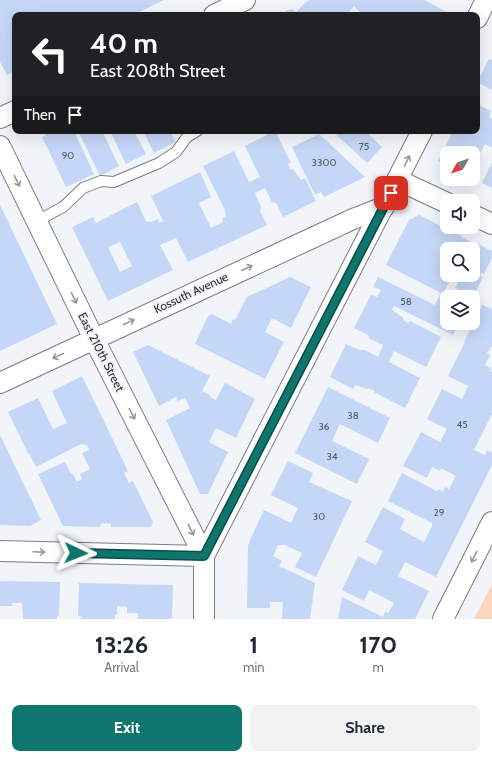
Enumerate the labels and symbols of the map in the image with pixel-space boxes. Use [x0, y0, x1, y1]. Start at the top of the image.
house number: 75 [359, 140, 369, 153]
north arrow [440, 146, 480, 186]
house number: 90 [62, 149, 74, 162]
one-way arrow [404, 155, 411, 167]
house number: 3300 [312, 156, 336, 169]
one-way arrow [14, 175, 21, 187]
pin [374, 176, 408, 210]
one-way arrow [240, 264, 252, 271]
street label: Kossuth Avenue [151, 269, 230, 316]
one-way arrow [71, 292, 78, 304]
house number: 58 [400, 295, 412, 308]
street label: East 210th Street [75, 310, 128, 394]
one-way arrow [122, 318, 134, 325]
one-way arrow [53, 353, 65, 360]
one-way arrow [129, 408, 136, 420]
house number: 38 [347, 409, 359, 422]
house number: 45 [456, 418, 468, 431]
house number: 36 [318, 420, 330, 433]
house number: 34 [326, 450, 338, 463]
house number: 29 [434, 506, 445, 519]
house number: 30 [313, 510, 325, 523]
one-way arrow [188, 524, 195, 536]
position arrow [55, 532, 97, 574]
one-way arrow [32, 548, 45, 555]
one-way arrow [470, 551, 478, 563]

